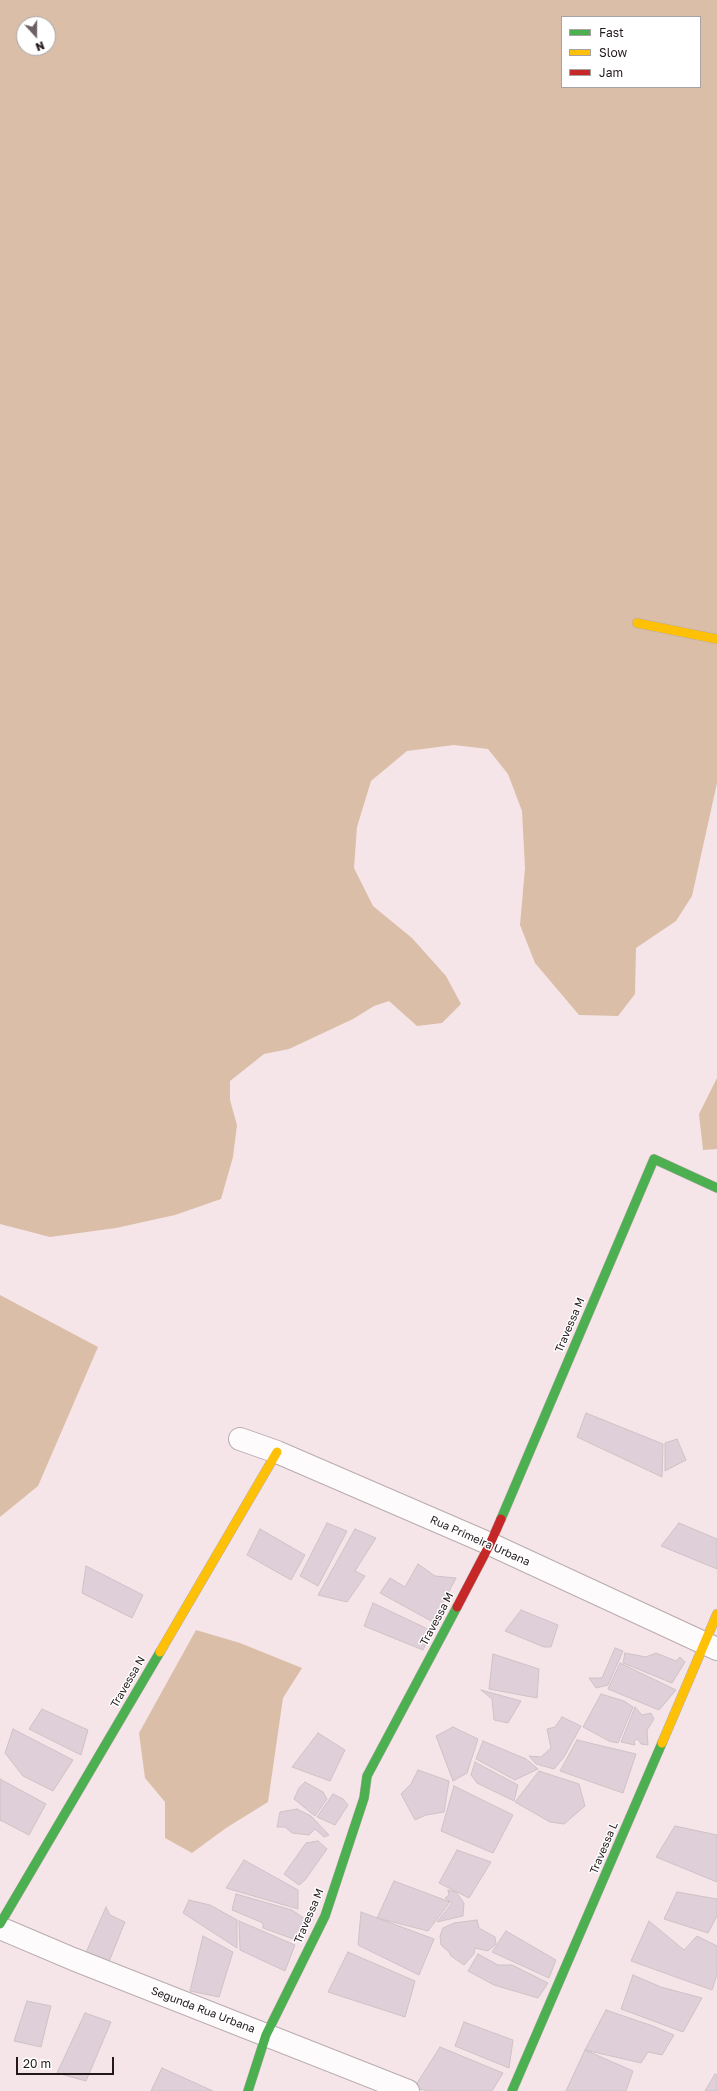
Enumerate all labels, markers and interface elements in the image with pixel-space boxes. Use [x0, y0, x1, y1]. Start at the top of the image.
north arrow [16, 16, 56, 56]
legend [561, 16, 701, 88]
text: Fast [599, 25, 624, 40]
text: N [34, 39, 46, 54]
text: Slow [599, 45, 627, 60]
text: Jam [599, 65, 623, 80]
street label: Travessa M [553, 1296, 587, 1354]
street label: Rua Primeira Urbana [428, 1513, 532, 1569]
street label: Travessa M [417, 1590, 457, 1648]
street label: Travessa N [108, 1654, 148, 1710]
street label: Travessa L [587, 1820, 621, 1876]
street label: Travessa M [292, 1887, 326, 1945]
street label: Segunda Rua Urbana [149, 1984, 257, 2036]
scale bar [18, 2049, 116, 2075]
text: 20 m [23, 2056, 51, 2071]

